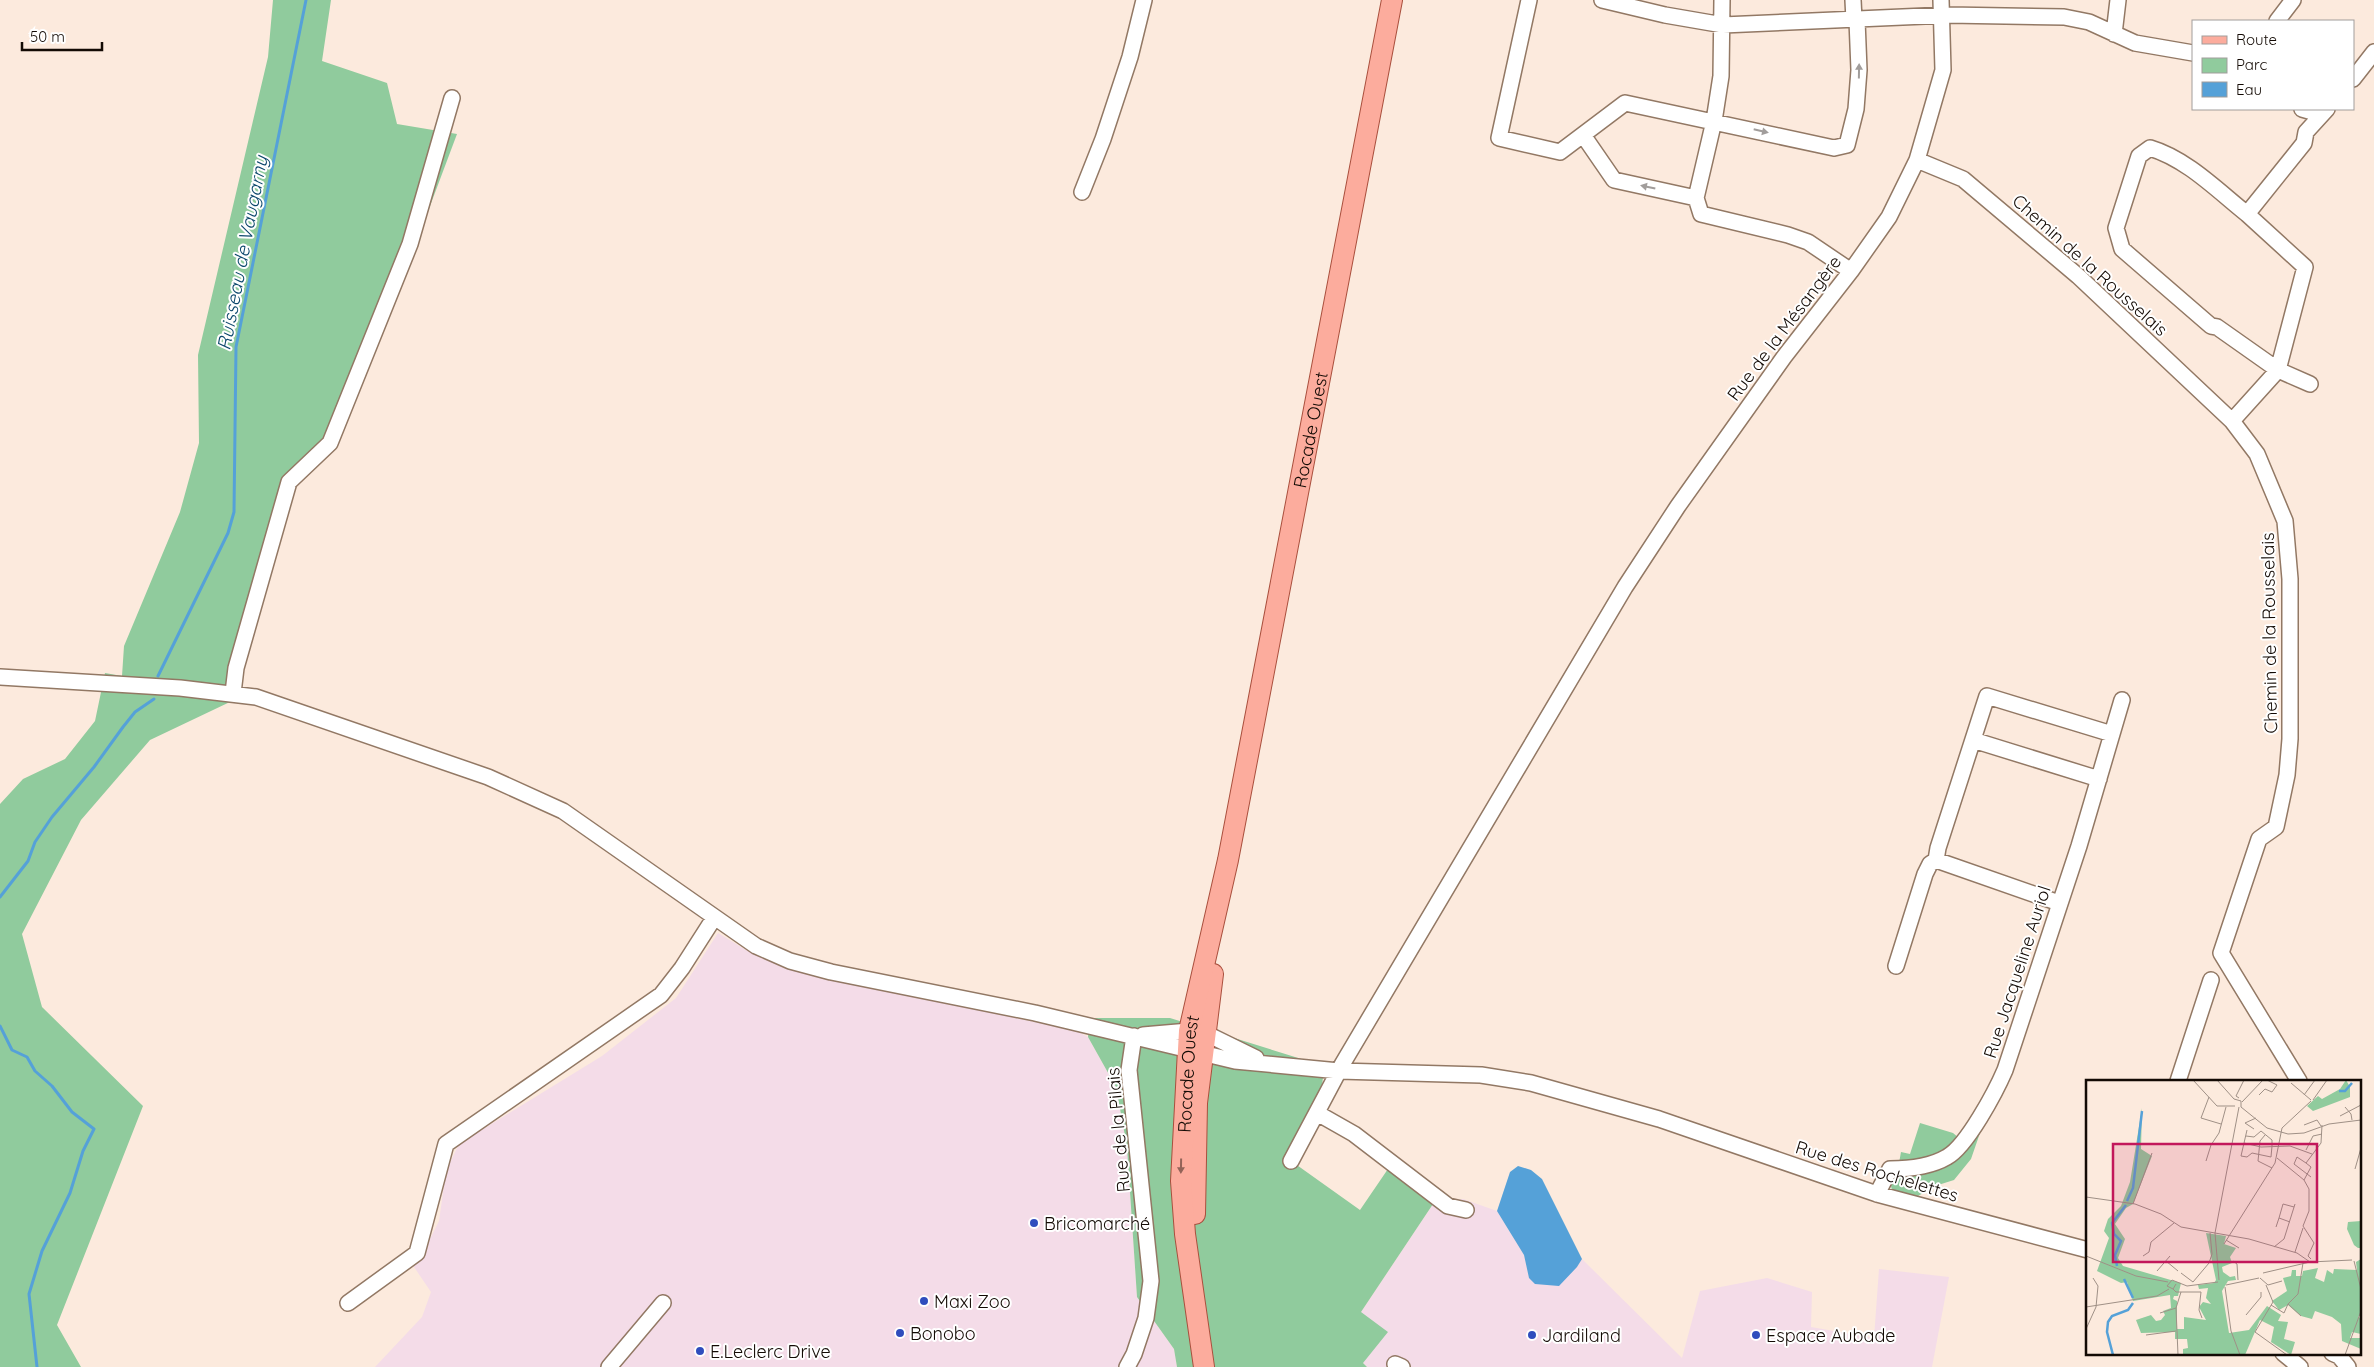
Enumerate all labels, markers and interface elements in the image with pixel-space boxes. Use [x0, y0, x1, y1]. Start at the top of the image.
scale bar [22, 20, 102, 52]
legend [2192, 20, 2354, 110]
text: 50 m [30, 27, 65, 46]
text: Route [2236, 30, 2277, 49]
text: Parc [2236, 55, 2267, 74]
one-way arrow [1855, 63, 1863, 79]
text: Eau [2236, 80, 2262, 99]
one-way arrow [1754, 127, 1769, 135]
water label: Ruisseau de Vaugarny [211, 153, 273, 352]
one-way arrow [1641, 183, 1656, 191]
street label: Chemin de la Rousselais [2008, 189, 2172, 341]
street label: Rue de la Mésangère [1722, 251, 1846, 405]
street label: Rocade Ouest [1288, 370, 1332, 490]
street label: Chemin de la Rousselais [2256, 532, 2282, 734]
street label: Rue Jacqueline Auriol [1978, 883, 2056, 1061]
street label: Rocade Ouest [1172, 1013, 1204, 1133]
street label: Rue de la Pilais [1101, 1067, 1135, 1193]
inset map [2086, 1080, 2362, 1354]
street label: Rue des Rochelettes [1793, 1135, 1961, 1207]
one-way arrow [1177, 1158, 1185, 1174]
place label: Bricomarché [1044, 1212, 1150, 1235]
marker: Bricomarché [1028, 1217, 1040, 1229]
place label: Maxi Zoo [934, 1290, 1011, 1313]
marker: Maxi Zoo [918, 1295, 930, 1307]
place label: Bonobo [910, 1322, 976, 1345]
place label: Jardiland [1542, 1324, 1621, 1347]
place label: Espace Aubade [1766, 1324, 1896, 1347]
marker: Bonobo [894, 1327, 906, 1339]
marker: Jardiland [1526, 1329, 1538, 1341]
marker: Espace Aubade [1750, 1329, 1762, 1341]
place label: E.Leclerc Drive [710, 1340, 831, 1363]
marker: E.Leclerc Drive [694, 1345, 706, 1357]

